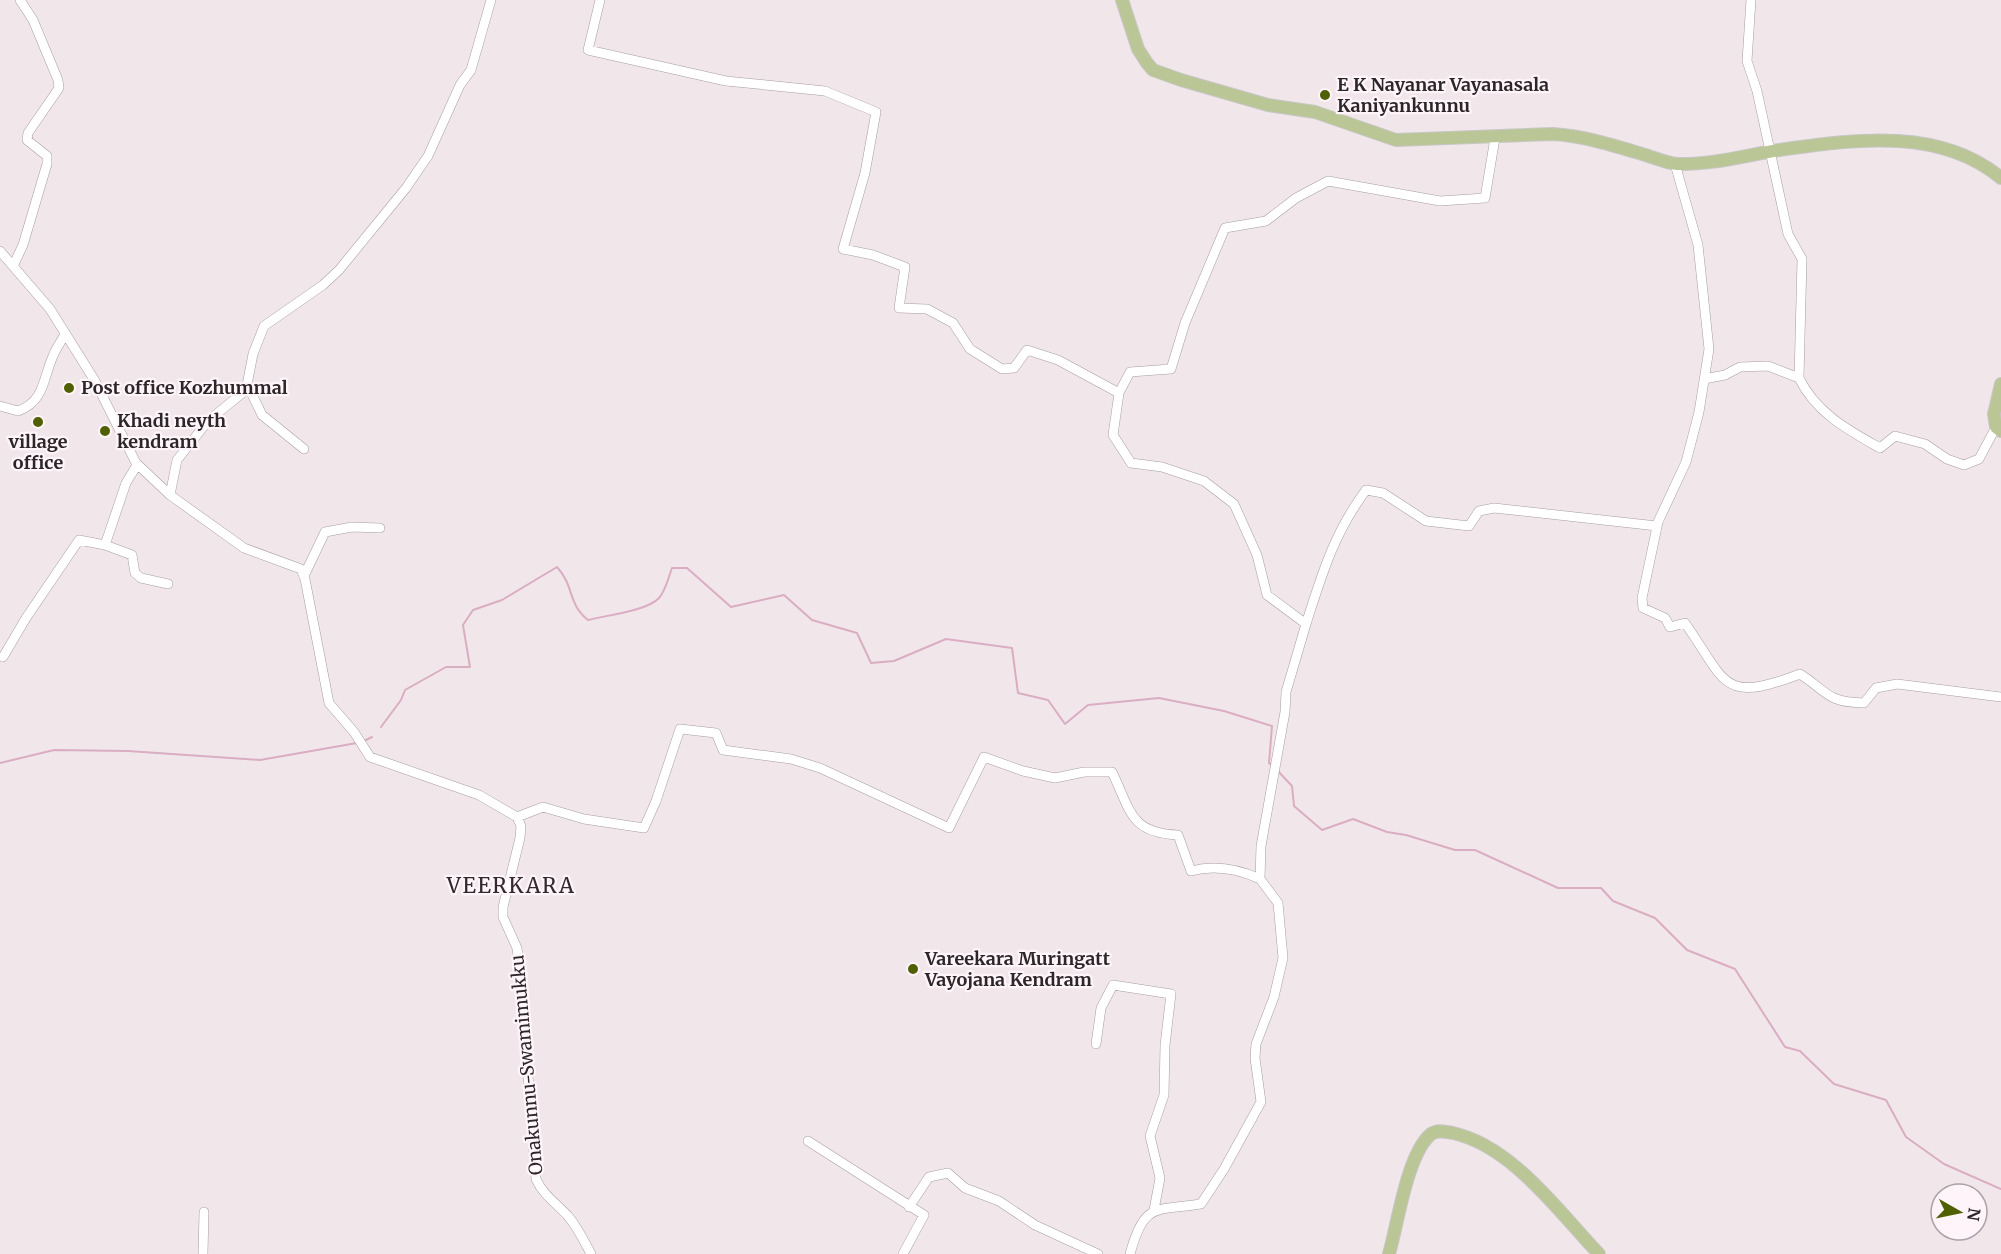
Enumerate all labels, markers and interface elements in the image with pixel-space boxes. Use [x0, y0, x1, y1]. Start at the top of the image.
place label: E K Nayanar Vayanasala Kaniyankunnu [1337, 73, 1549, 117]
marker: E K Nayanar Vayanasala Kaniyankunnu [1318, 88, 1332, 102]
place label: Post office Kozhummal [81, 376, 288, 399]
marker: Post office Kozhummal [62, 381, 76, 395]
place label: Khadi neyth kendram [117, 409, 226, 453]
marker: village office [31, 415, 45, 429]
marker: Khadi neyth kendram [98, 424, 112, 438]
place label: village office [7, 430, 68, 474]
district label: VEERKARA [446, 872, 575, 899]
place label: Vareekara Muringatt Vayojana Kendram [924, 947, 1111, 991]
street label: Onakunnu-Swamimukku [505, 954, 548, 1176]
marker: Vareekara Muringatt Vayojana Kendram [906, 962, 920, 976]
north arrow [1929, 1182, 1989, 1242]
text: N [1963, 1207, 1985, 1223]

